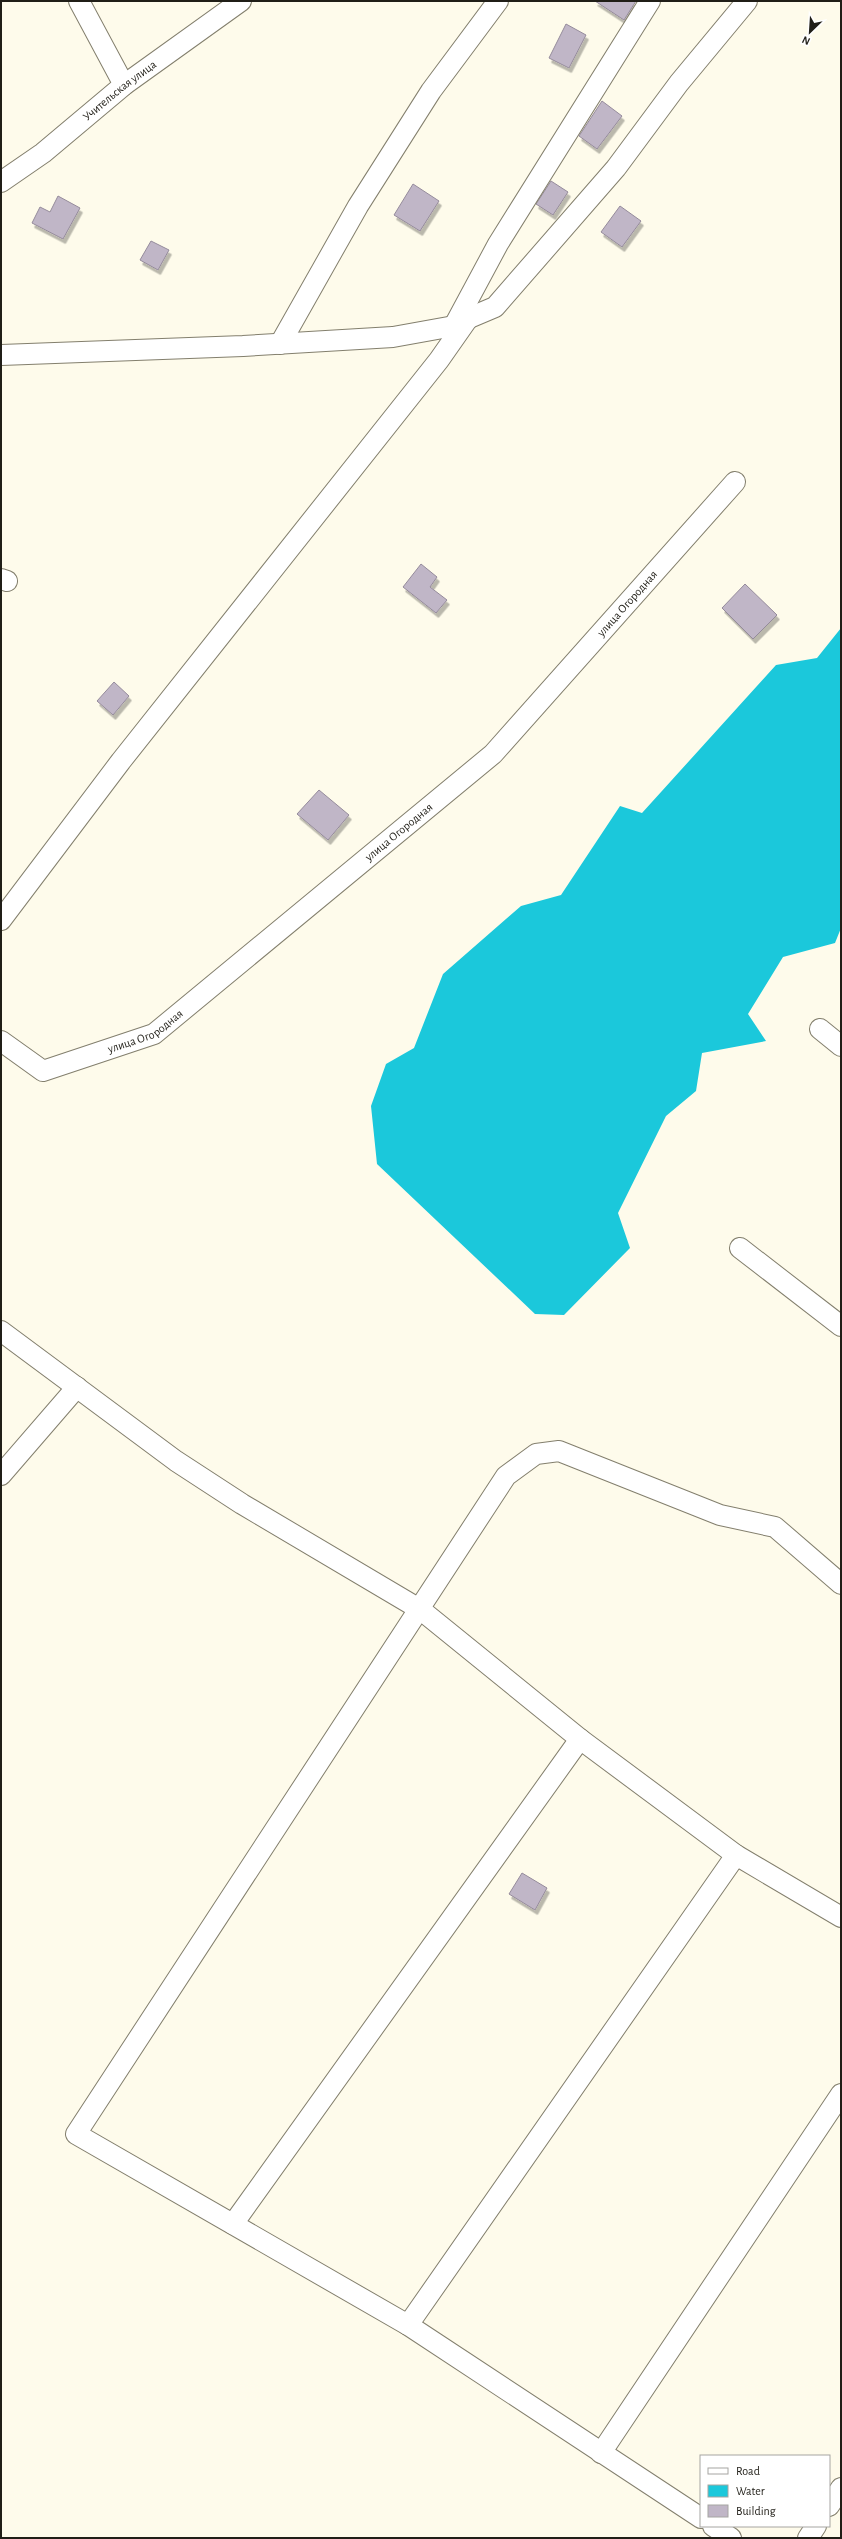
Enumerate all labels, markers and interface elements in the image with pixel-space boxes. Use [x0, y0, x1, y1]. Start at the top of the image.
north arrow [790, 12, 830, 52]
text: N [800, 34, 812, 47]
street label: Учительская улица [81, 58, 159, 123]
street label: улица Огородная [594, 568, 659, 640]
street label: улица Огородная [362, 801, 435, 865]
street label: улица Огородная [105, 1007, 185, 1056]
legend [700, 2455, 830, 2527]
text: Road [736, 2465, 760, 2477]
text: Water [736, 2485, 765, 2497]
text: Building [736, 2505, 776, 2517]

